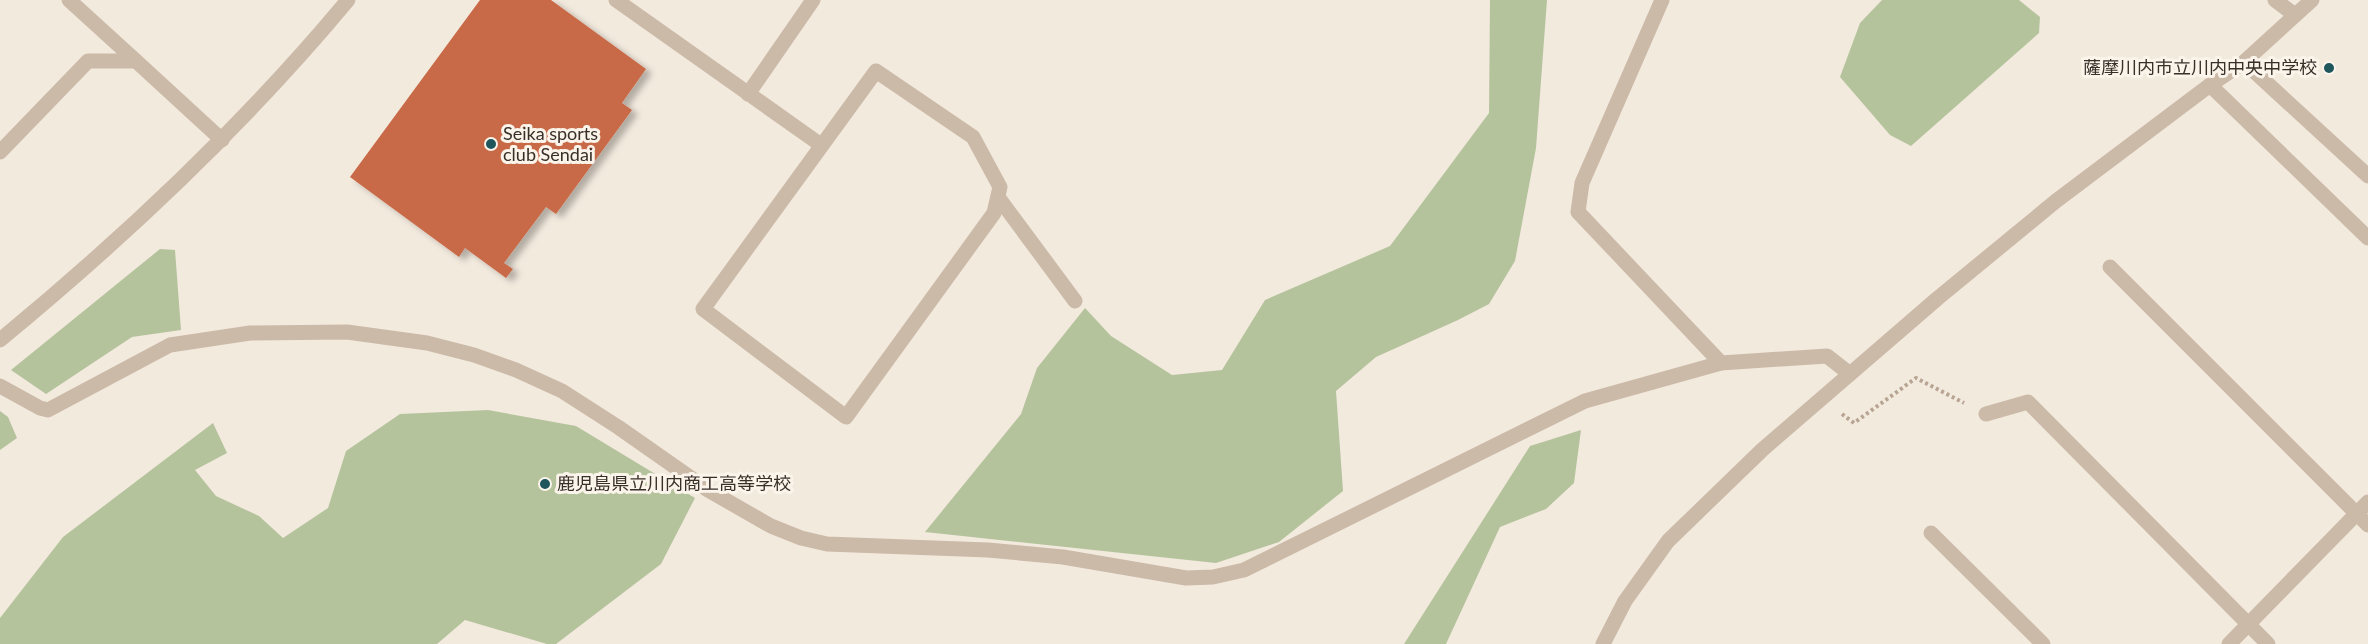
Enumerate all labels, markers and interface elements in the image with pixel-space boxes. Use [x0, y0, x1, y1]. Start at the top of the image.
place label: 薩摩川内市立川内中央中学校 [2083, 56, 2317, 78]
marker: 薩摩川内市立川内中央中学校 [2322, 61, 2336, 75]
place label: Seika sports club Sendai [503, 122, 598, 165]
marker: Seika sports club Sendai [484, 137, 498, 151]
place label: 鹿児島県立川内商工高等学校 [557, 472, 791, 494]
marker: 鹿児島県立川内商工高等学校 [538, 477, 552, 491]

